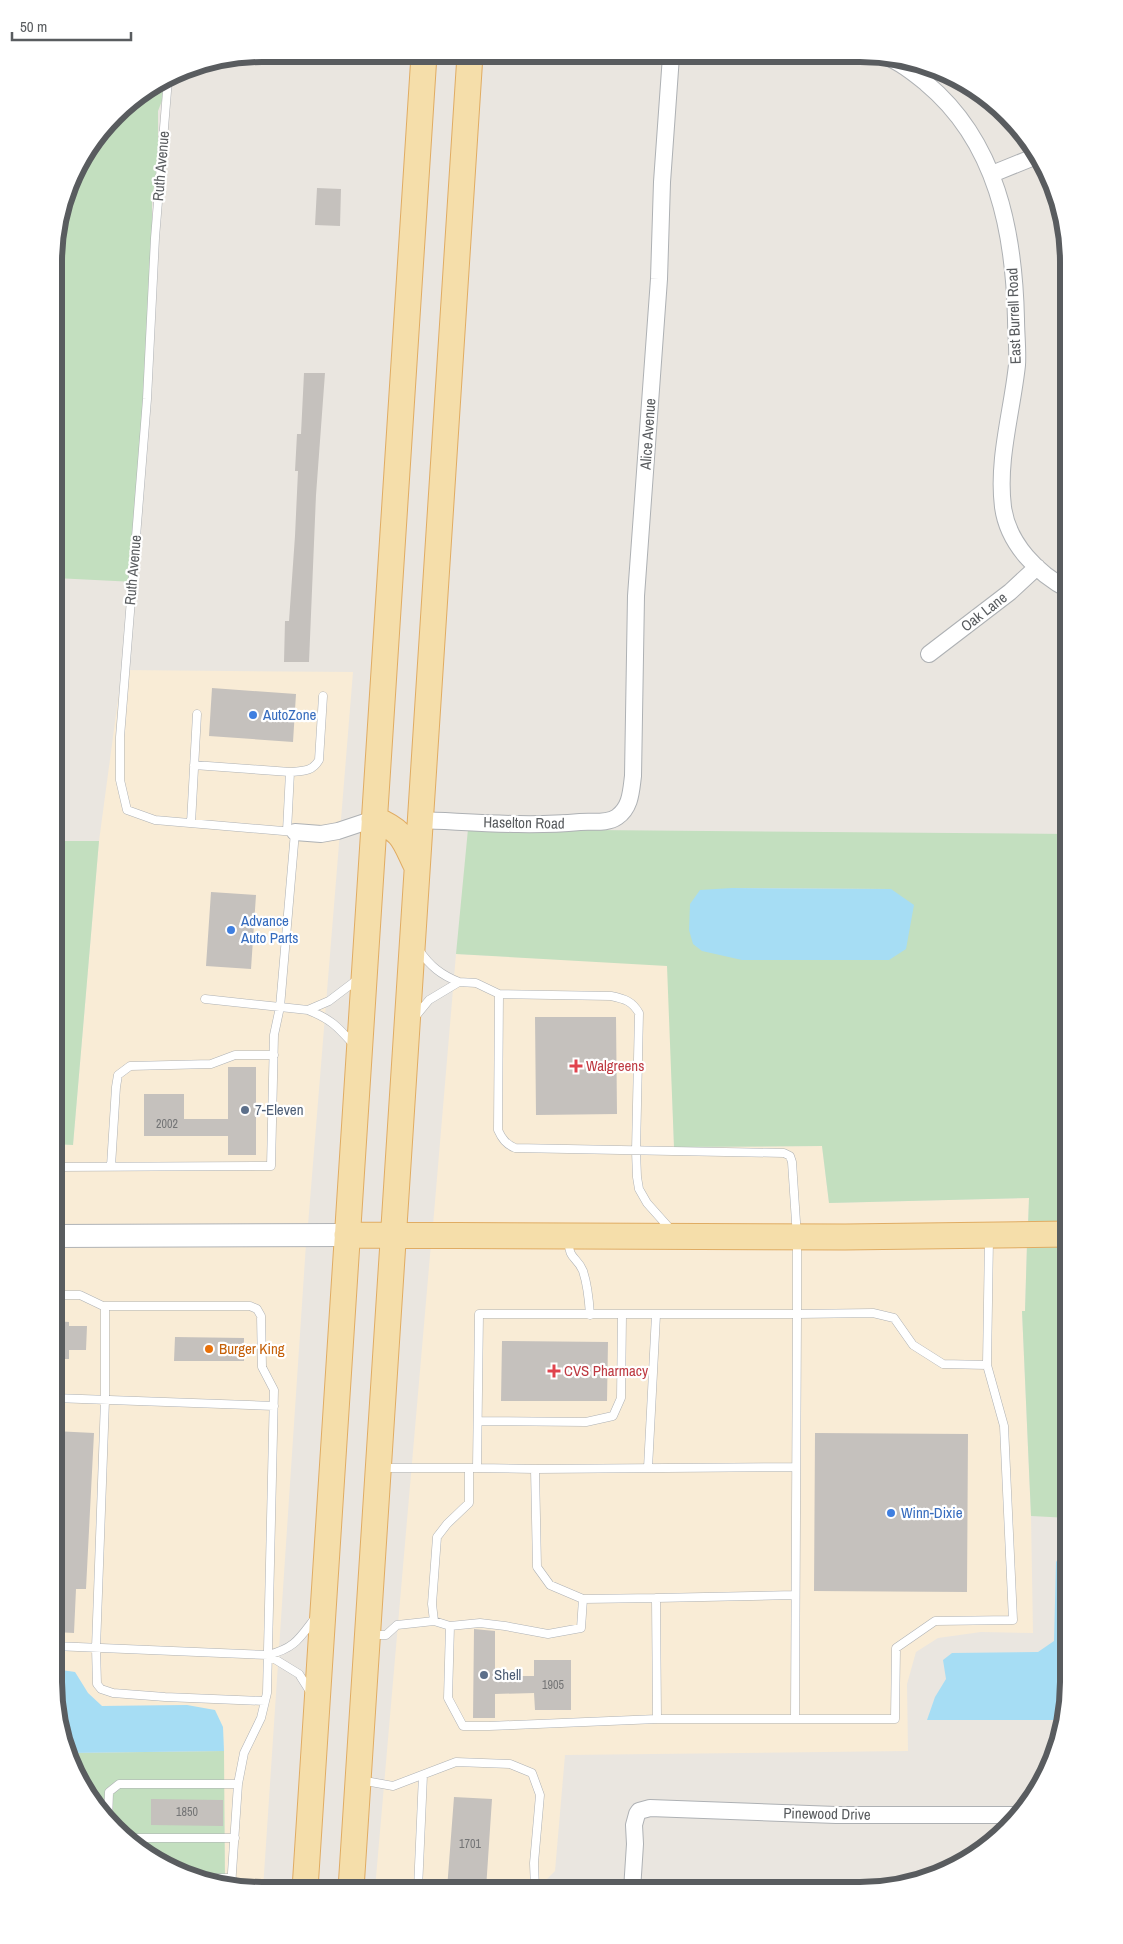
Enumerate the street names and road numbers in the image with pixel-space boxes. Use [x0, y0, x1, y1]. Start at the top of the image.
street label: Ruth Avenue [147, 130, 174, 202]
street label: East Burrell Road [1001, 267, 1026, 365]
street label: Alice Avenue [634, 397, 660, 471]
street label: Ruth Avenue [119, 534, 146, 606]
street label: Oak Lane [956, 587, 1011, 636]
street label: Haselton Road [483, 811, 565, 834]
street label: Pinewood Drive [783, 1802, 871, 1825]

